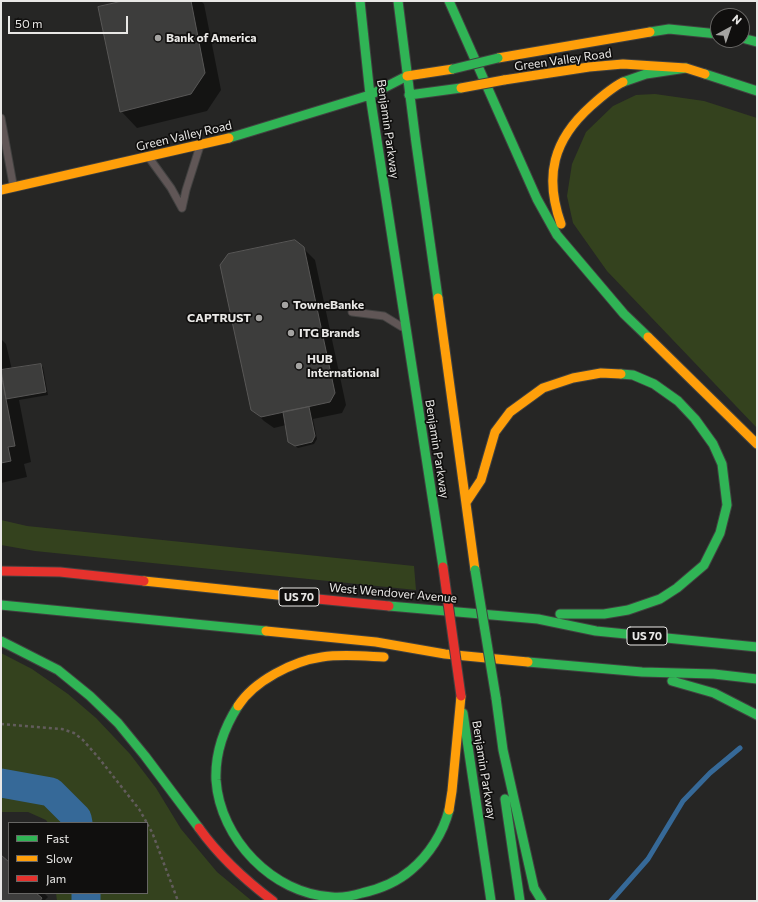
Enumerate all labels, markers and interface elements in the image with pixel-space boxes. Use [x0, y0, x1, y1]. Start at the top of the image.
scale bar [10, 8, 130, 34]
north arrow [710, 8, 750, 48]
text: N [730, 12, 745, 27]
text: 50 m [15, 16, 43, 30]
place label: Bank of America [166, 31, 257, 45]
marker: Bank of America [153, 33, 163, 43]
street label: Green Valley Road [514, 46, 612, 74]
street label: Benjamin Parkway [374, 79, 402, 179]
street label: Green Valley Road [135, 118, 233, 154]
place label: TowneBanke [293, 298, 364, 312]
marker: TowneBanke [280, 300, 290, 310]
place label: CAPTRUST [187, 311, 251, 325]
marker: CAPTRUST [254, 313, 264, 323]
place label: ITG Brands [299, 326, 360, 340]
marker: ITG Brands [286, 328, 296, 338]
place label: HUB International [307, 352, 379, 380]
marker: HUB International [294, 361, 304, 371]
street label: Benjamin Parkway [422, 399, 452, 499]
street label: West Wendover Avenue [328, 580, 458, 606]
road number: US 70 [279, 588, 319, 606]
road number: US 70 [627, 627, 667, 645]
street label: Benjamin Parkway [469, 720, 499, 820]
legend [8, 822, 148, 894]
text: Fast [46, 831, 69, 845]
text: Slow [46, 851, 73, 865]
text: Jam [46, 871, 66, 885]

